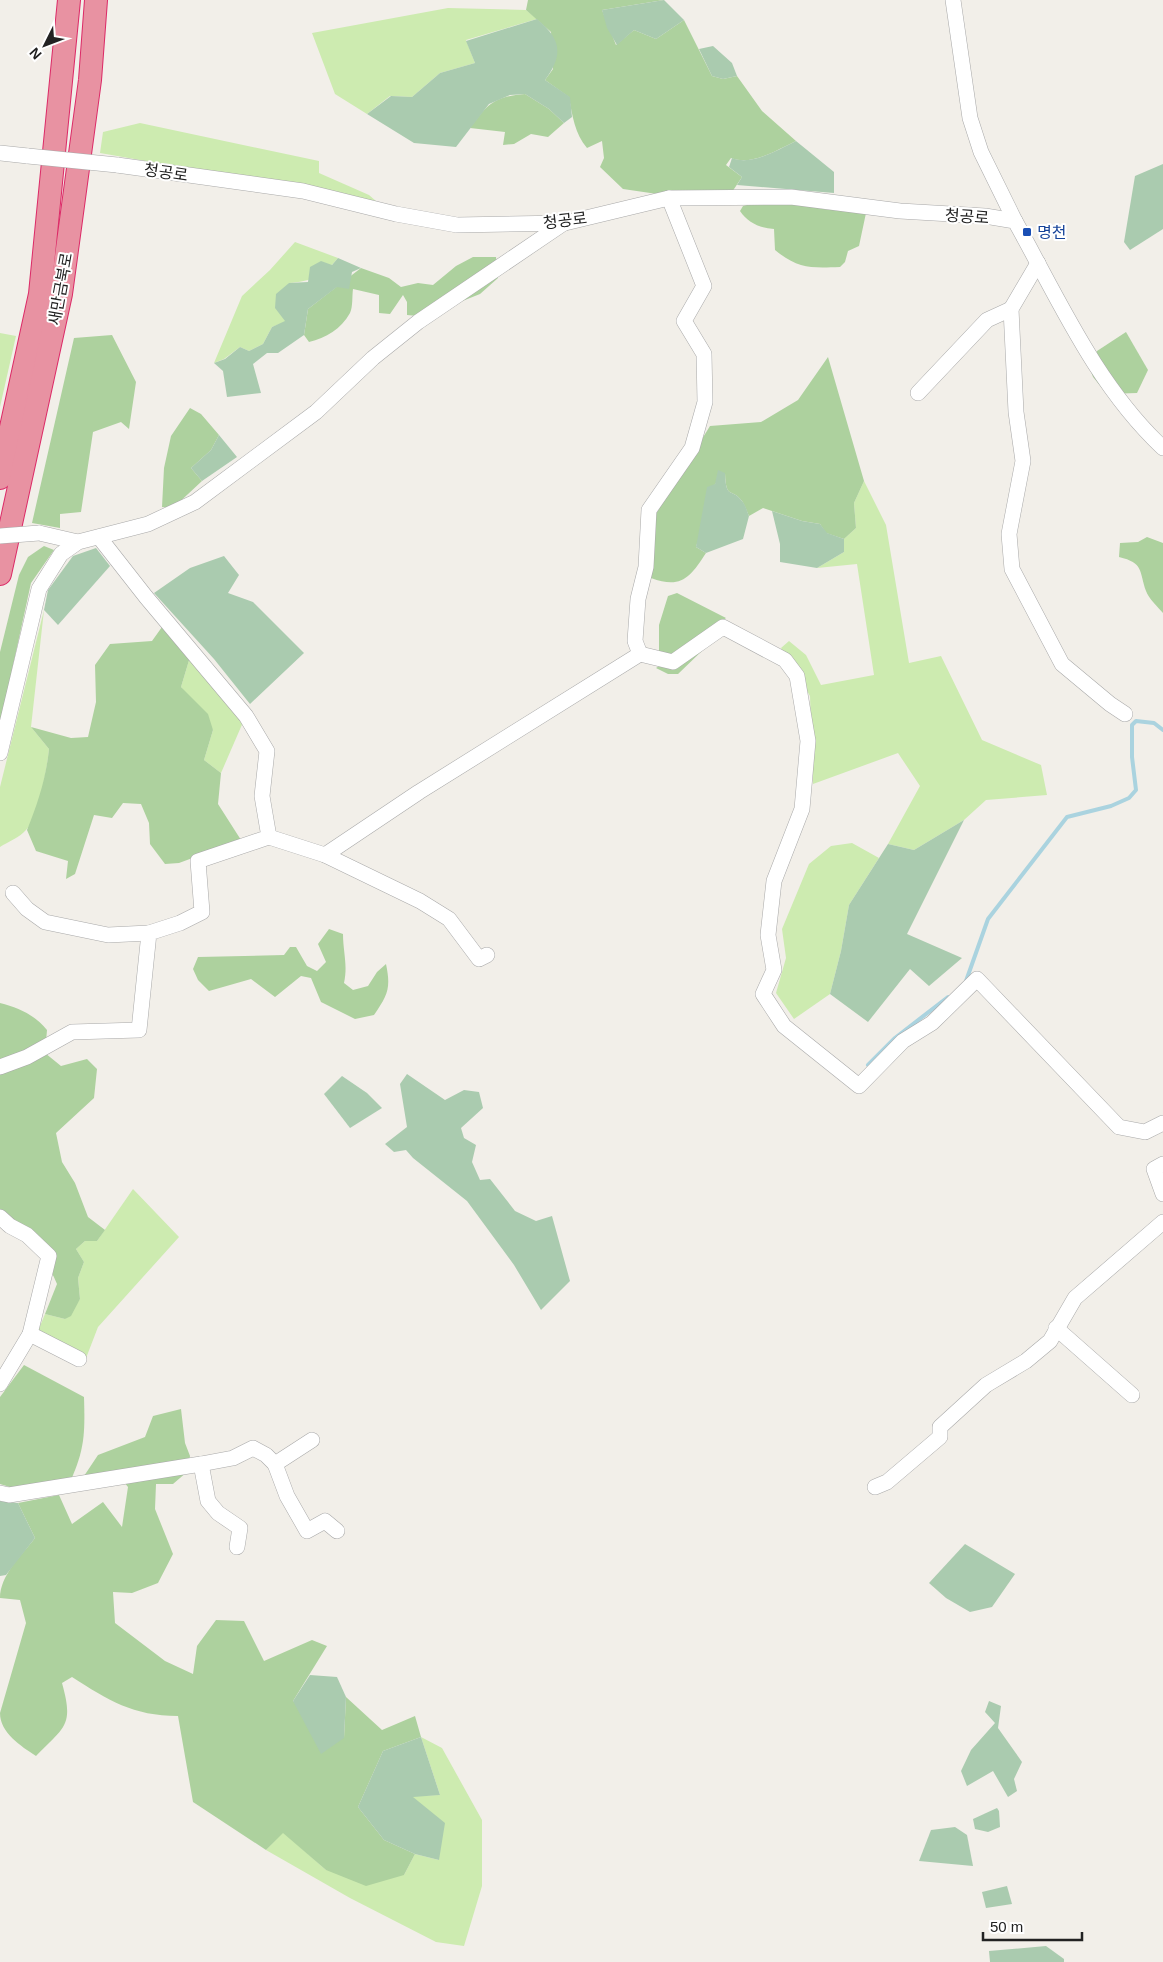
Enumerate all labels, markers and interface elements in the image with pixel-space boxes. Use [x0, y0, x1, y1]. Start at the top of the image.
north arrow [20, 20, 70, 70]
text: N [26, 45, 45, 63]
street label: 청공로 [143, 161, 189, 184]
street label: 청공로 [944, 206, 990, 227]
street label: 청공로 [542, 209, 588, 232]
place label: 명천 [1037, 224, 1066, 241]
marker: 명천 [1021, 226, 1033, 238]
street label: 새만금북로 [46, 251, 75, 327]
scale bar [983, 1910, 1082, 1942]
text: 50 m [990, 1918, 1023, 1935]

